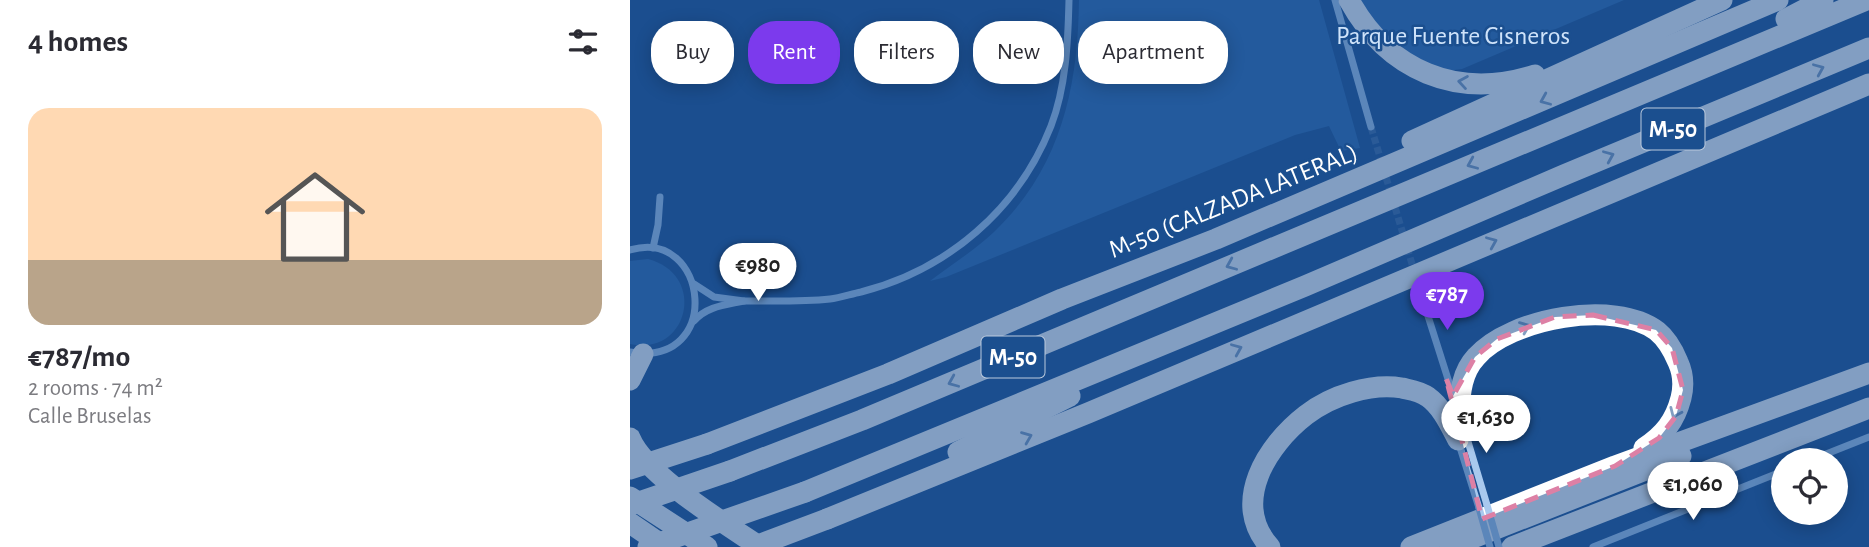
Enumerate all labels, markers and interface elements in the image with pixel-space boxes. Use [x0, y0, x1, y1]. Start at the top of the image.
chip: Buy [651, 21, 734, 84]
chip: Rent [748, 21, 840, 84]
chip: Filters [854, 21, 959, 84]
chip: New [973, 21, 1064, 84]
chip: Apartment [1078, 21, 1228, 84]
icon: filters [564, 23, 602, 61]
park label: Parque Fuente Cisneros [1336, 23, 1570, 49]
text: 4 homes [28, 27, 128, 57]
one-way arrow [1812, 63, 1824, 77]
one-way arrow [1457, 75, 1469, 90]
one-way arrow [1540, 92, 1552, 106]
road number: M-50 [1642, 108, 1704, 149]
street label: M-50 (CALZADA LATERAL) [1105, 139, 1362, 263]
one-way arrow [1602, 150, 1614, 164]
icon: home [252, 154, 378, 280]
one-way arrow [1466, 156, 1479, 170]
one-way arrow [1485, 237, 1497, 251]
pin: €980 [717, 244, 799, 303]
text: €980 [735, 254, 781, 277]
one-way arrow [1225, 257, 1237, 271]
pin: €787 [1406, 272, 1488, 332]
text: €787 [1426, 283, 1468, 306]
one-way arrow [1519, 322, 1531, 336]
road number: M-50 [982, 336, 1044, 378]
text: €787/mo [28, 342, 130, 372]
one-way arrow [1231, 344, 1243, 358]
one-way arrow [948, 374, 960, 388]
text: 2 rooms · 74 m² [28, 377, 163, 400]
pin: €1,630 [1429, 396, 1543, 455]
text: Calle Bruselas [28, 405, 152, 428]
text: €1,630 [1457, 406, 1515, 429]
one-way arrow [1669, 406, 1683, 418]
one-way arrow [1021, 432, 1033, 446]
map controls [1771, 448, 1848, 525]
button: locate [1771, 448, 1848, 525]
pin: €1,060 [1636, 462, 1750, 522]
text: €1,060 [1663, 473, 1723, 496]

